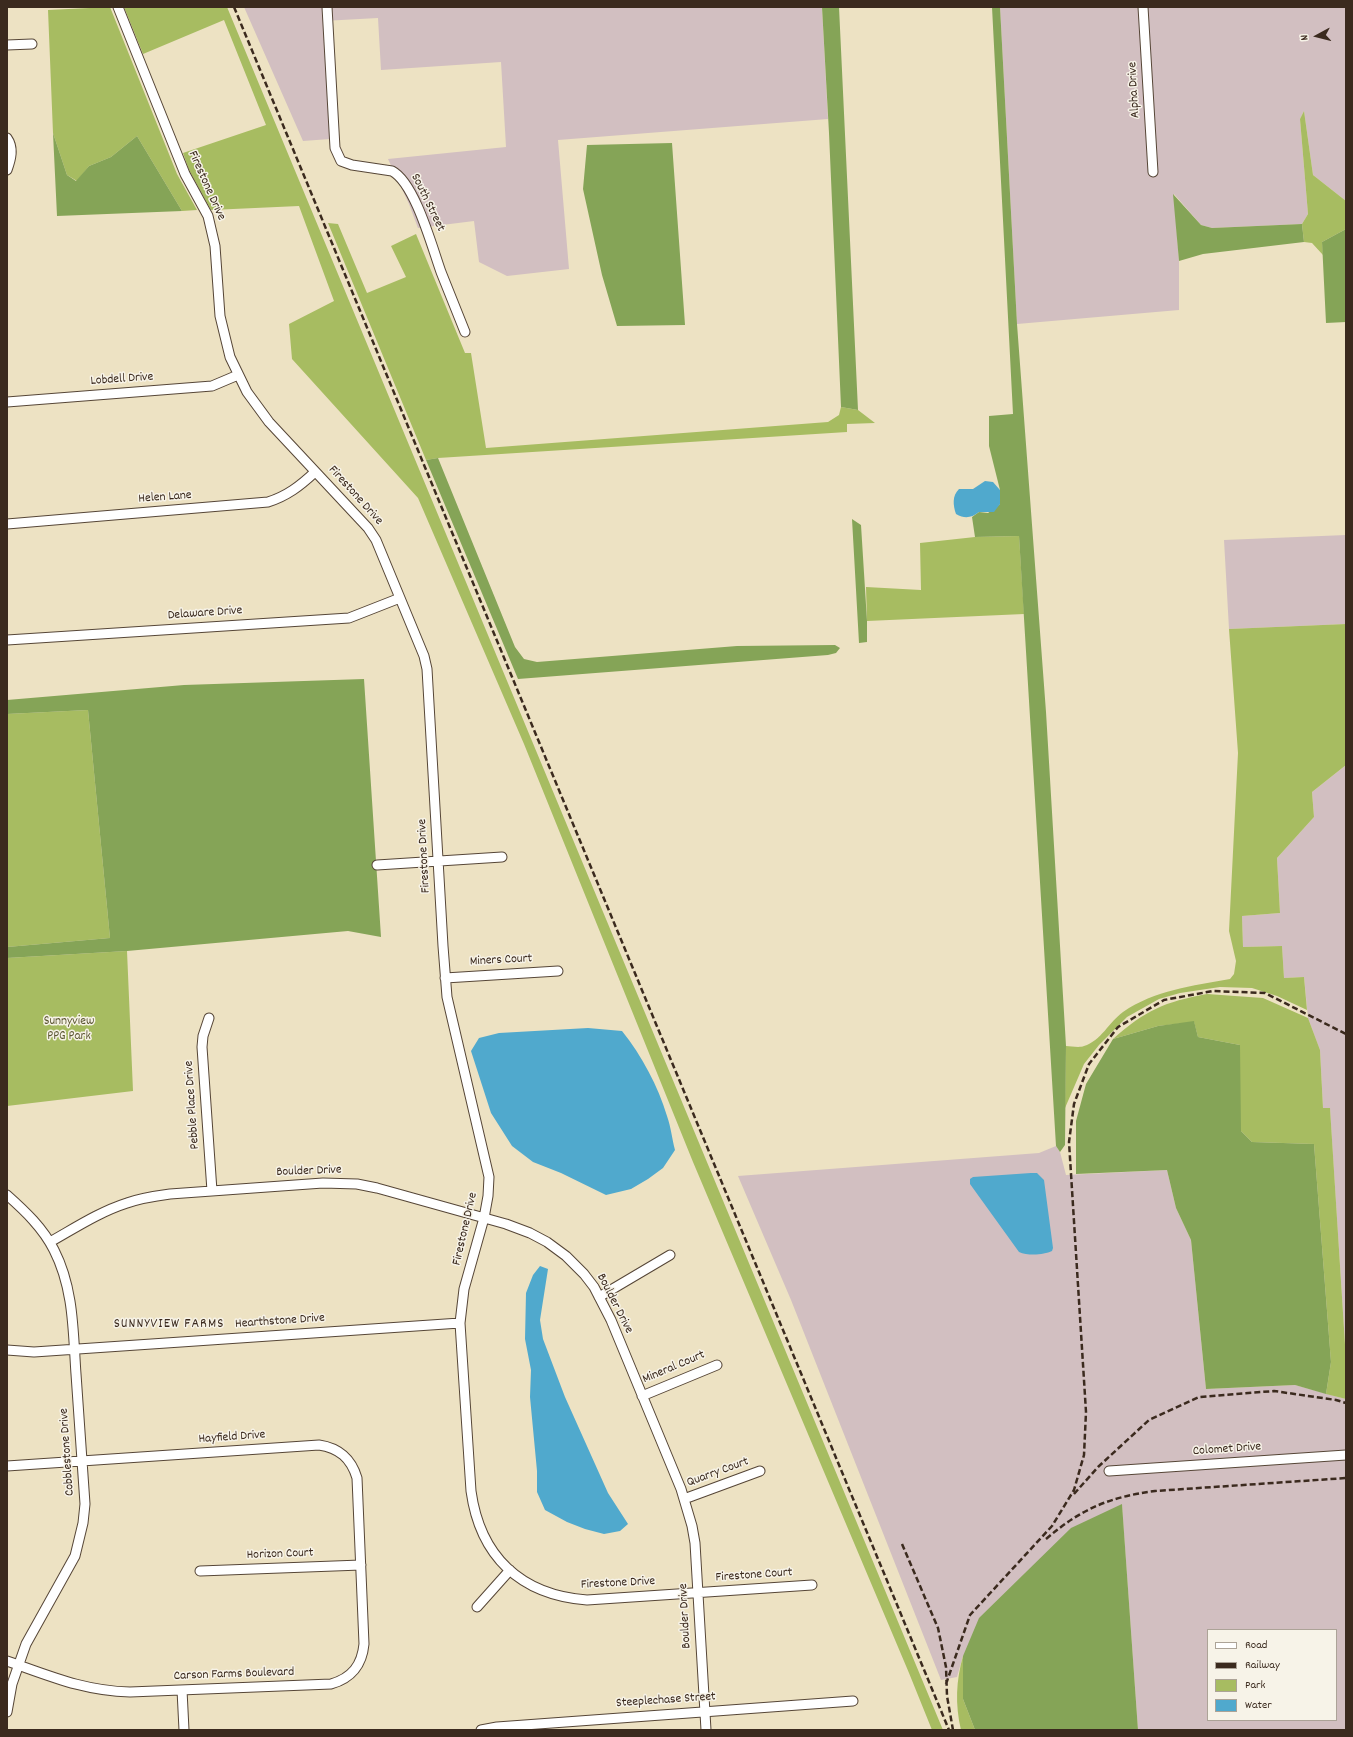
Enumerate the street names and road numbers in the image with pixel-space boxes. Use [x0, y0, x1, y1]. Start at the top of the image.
street label: Alpha Drive [1126, 61, 1144, 119]
street label: Firestone Drive [184, 149, 228, 223]
street label: South Street [406, 172, 448, 234]
street label: Lobdell Drive [90, 370, 154, 390]
street label: Firestone Drive [324, 463, 386, 529]
street label: Helen Lane [138, 488, 192, 508]
street label: Delaware Drive [167, 604, 243, 624]
street label: Firestone Drive [415, 818, 435, 894]
street label: Miners Court [469, 952, 533, 970]
street label: Pebble Place Drive [182, 1060, 204, 1150]
street label: Boulder Drive [276, 1163, 342, 1181]
street label: Firestone Drive [450, 1191, 482, 1267]
street label: Boulder Drive [592, 1271, 636, 1337]
street label: Hearthstone Drive [235, 1311, 325, 1333]
street label: Mineral Court [641, 1348, 707, 1388]
street label: Cobblestone Drive [57, 1408, 79, 1496]
street label: Hayfield Drive [198, 1428, 266, 1448]
street label: Colomet Drive [1192, 1440, 1262, 1460]
street label: Quarry Court [685, 1455, 751, 1491]
street label: Horizon Court [246, 1546, 314, 1564]
street label: Firestone Court [715, 1566, 793, 1586]
street label: Firestone Drive [580, 1574, 656, 1594]
street label: Boulder Drive [677, 1583, 695, 1649]
street label: Carson Farms Boulevard [174, 1665, 294, 1685]
street label: Steeplechase Street [616, 1690, 716, 1712]

